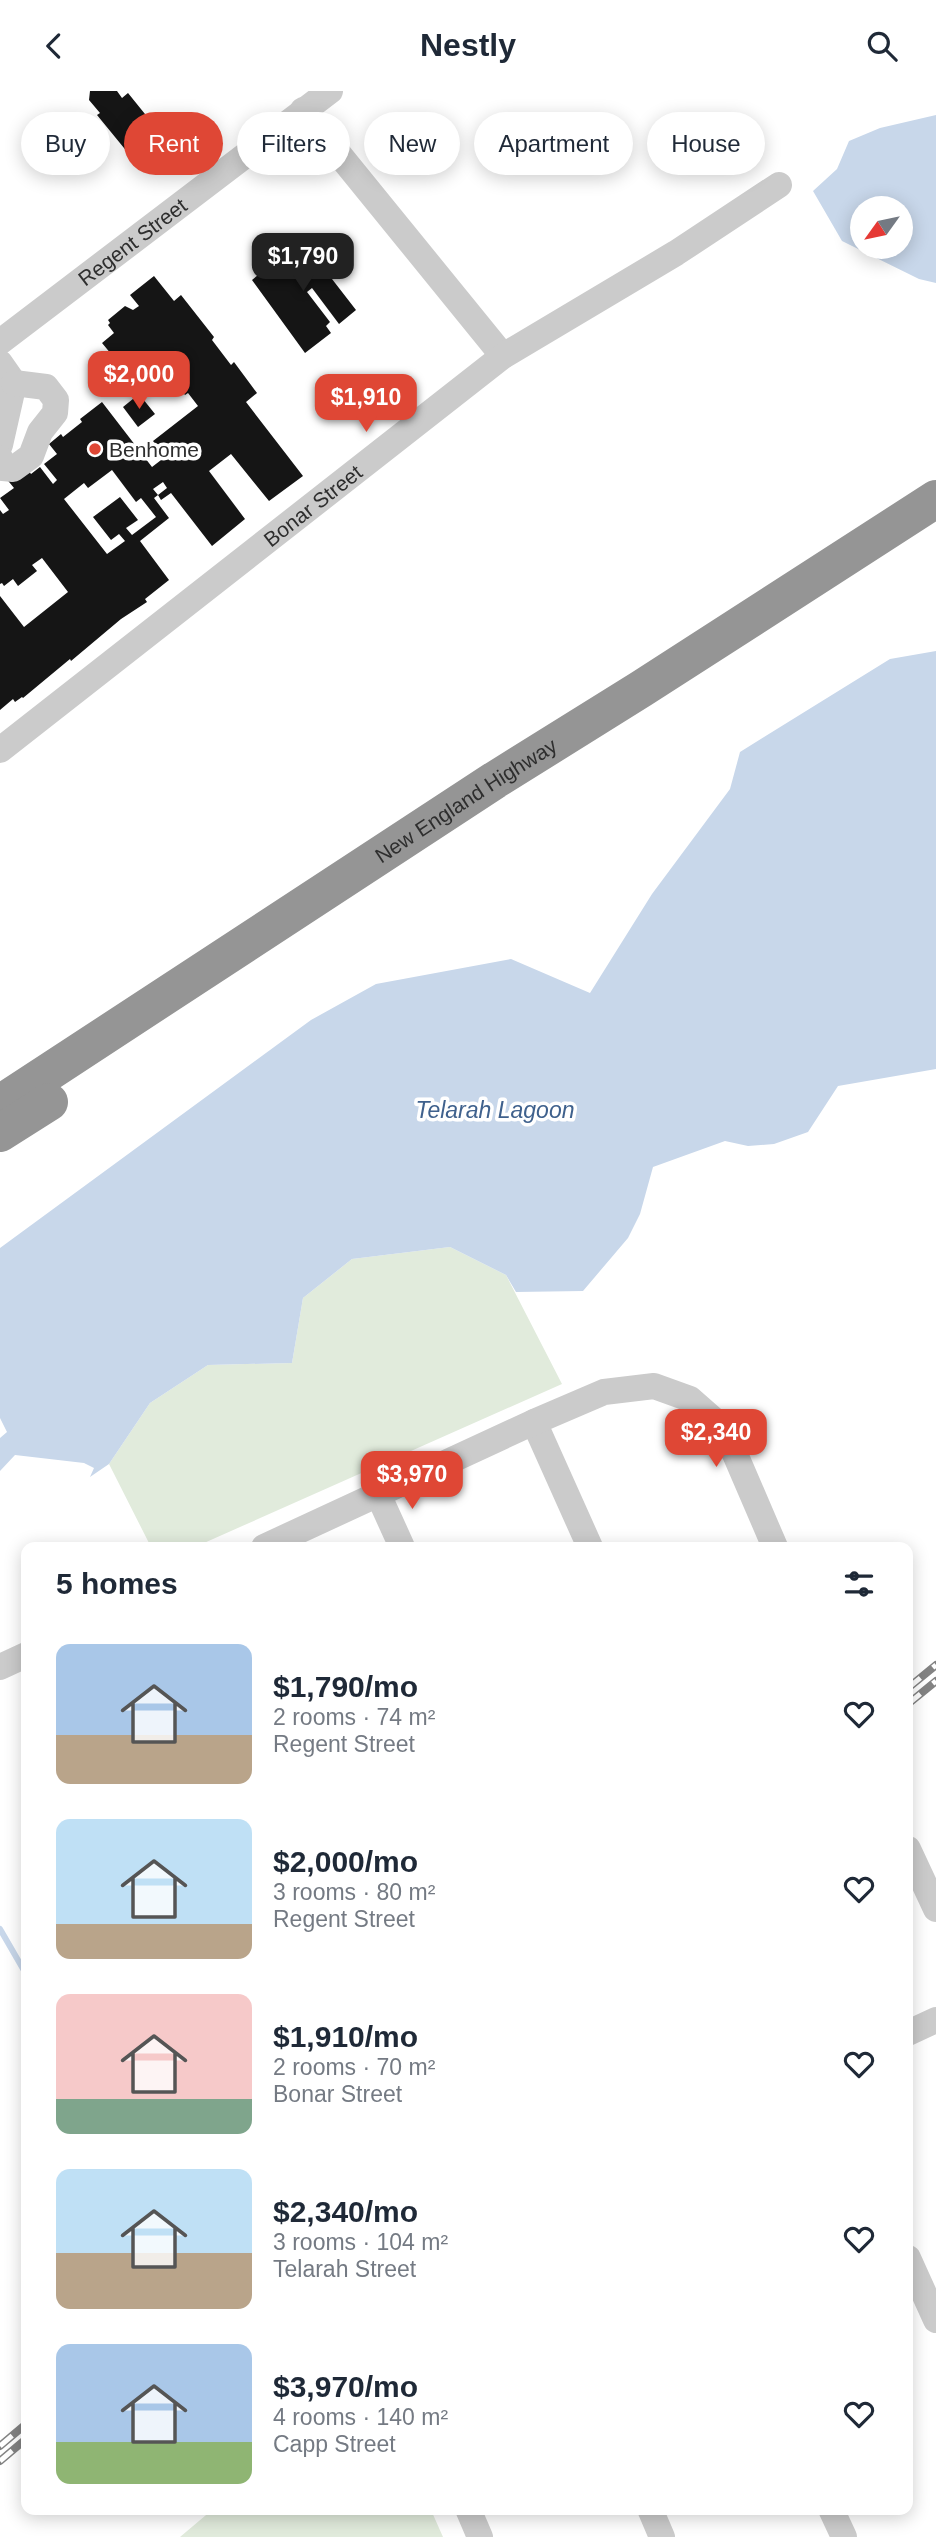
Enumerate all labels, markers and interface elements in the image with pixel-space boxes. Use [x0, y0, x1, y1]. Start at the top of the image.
icon: back [35, 27, 73, 65]
text: Nestly [420, 27, 516, 63]
icon: search [863, 27, 901, 65]
chip: Buy [21, 112, 110, 175]
chip: Rent [124, 112, 223, 175]
chip: Filters [237, 112, 350, 175]
chip: New [364, 112, 460, 175]
chip: Apartment [474, 112, 633, 175]
chip: House [647, 112, 765, 175]
street label: Regent Street [74, 193, 191, 290]
north arrow [850, 196, 914, 259]
map controls [850, 196, 913, 259]
pin: $1,790 [246, 233, 360, 293]
text: $1,790 [268, 243, 338, 269]
pin: $2,000 [82, 351, 196, 411]
text: $2,000 [104, 361, 174, 387]
pin: $1,910 [309, 375, 423, 434]
text: $1,910 [331, 384, 401, 410]
place label: Benhome [109, 438, 199, 461]
marker: Benhome [87, 441, 103, 457]
street label: Bonar Street [259, 460, 366, 551]
street label: New England Highway [370, 733, 561, 867]
water label: Telarah Lagoon [415, 1097, 575, 1123]
pin: $2,340 [659, 1409, 773, 1469]
text: $2,340 [681, 1419, 751, 1445]
pin: $3,970 [355, 1451, 469, 1511]
text: $3,970 [377, 1461, 447, 1487]
icon: filters [840, 1565, 878, 1603]
text: 5 homes [56, 1567, 178, 1600]
text: $1,790/mo [273, 1670, 418, 1703]
icon: home [112, 1672, 196, 1756]
icon: heart [840, 1695, 878, 1733]
text: 2 rooms · 74 m² [273, 1704, 435, 1730]
text: Regent Street [273, 1731, 415, 1757]
text: $2,000/mo [273, 1845, 418, 1878]
icon: home [112, 1847, 196, 1931]
icon: heart [840, 1870, 878, 1908]
text: 3 rooms · 80 m² [273, 1879, 435, 1905]
text: Regent Street [273, 1906, 415, 1932]
text: $1,910/mo [273, 2020, 418, 2053]
icon: home [112, 2022, 196, 2106]
icon: heart [840, 2045, 878, 2083]
text: 2 rooms · 70 m² [273, 2054, 435, 2080]
text: Bonar Street [273, 2081, 402, 2107]
text: $2,340/mo [273, 2195, 418, 2228]
icon: home [112, 2197, 196, 2281]
icon: heart [840, 2220, 878, 2258]
text: 3 rooms · 104 m² [273, 2229, 448, 2255]
text: Telarah Street [273, 2256, 416, 2282]
text: $3,970/mo [273, 2370, 418, 2403]
icon: home [112, 2372, 196, 2456]
icon: heart [840, 2395, 878, 2433]
text: 4 rooms · 140 m² [273, 2404, 448, 2430]
text: Capp Street [273, 2431, 396, 2457]

